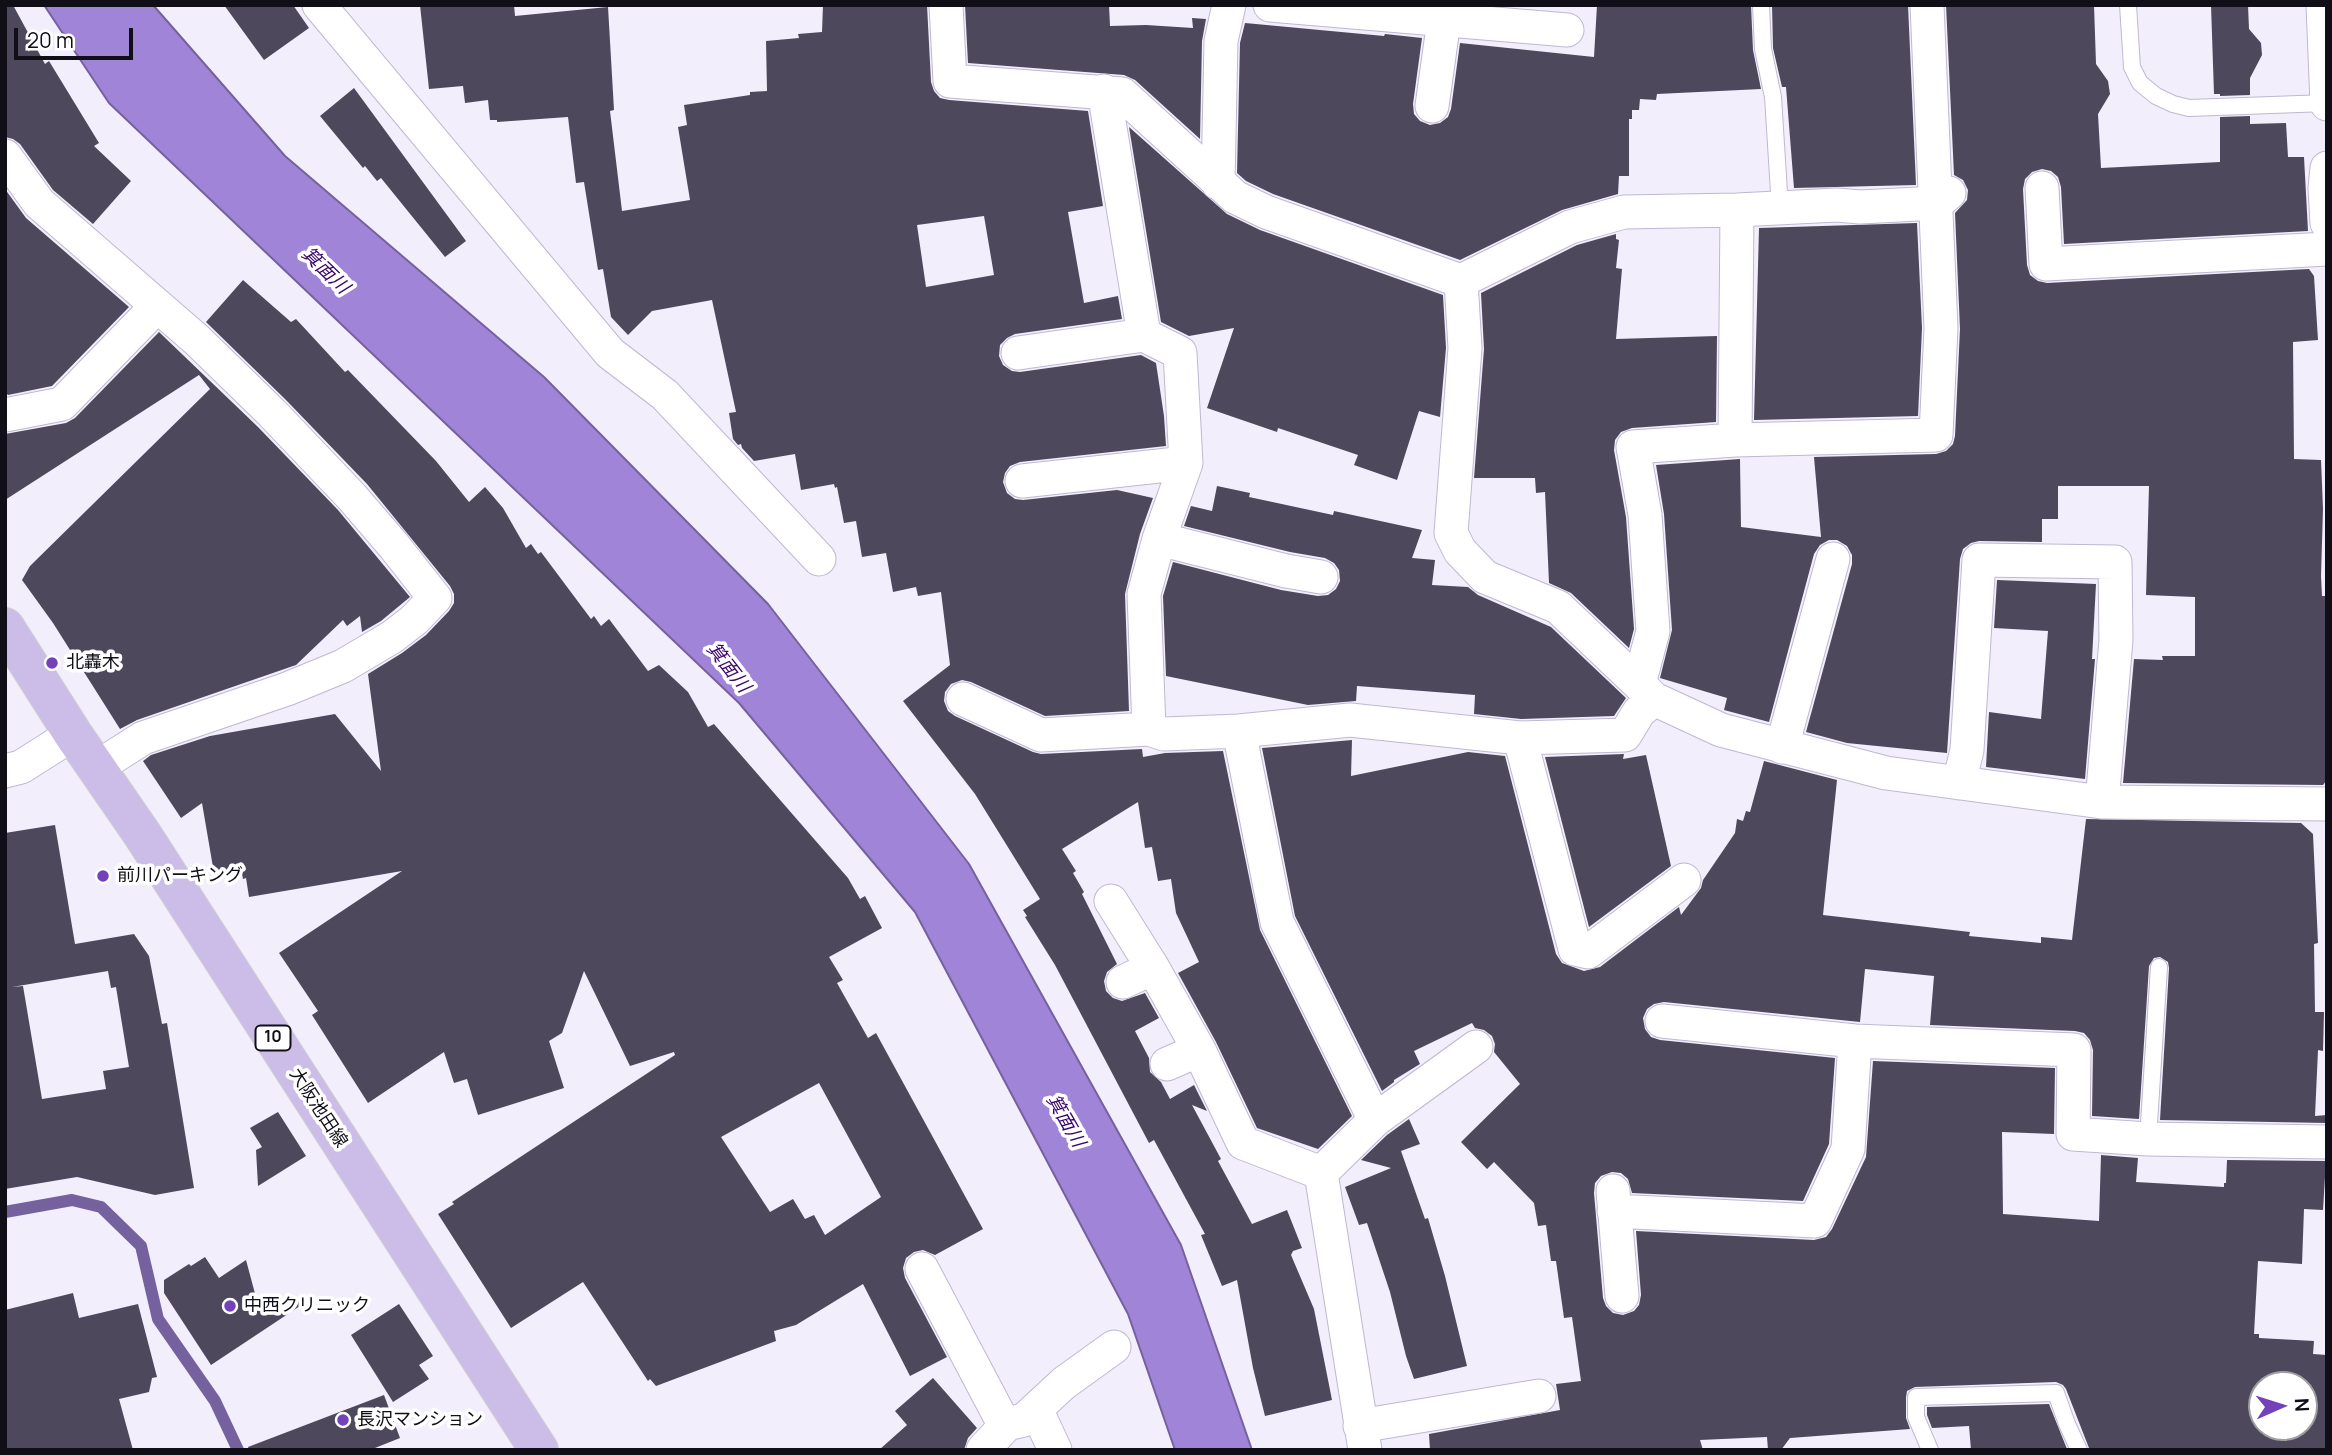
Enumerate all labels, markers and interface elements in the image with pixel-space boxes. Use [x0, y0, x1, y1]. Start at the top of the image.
scale bar [18, 14, 136, 58]
text: 20 m [27, 26, 74, 54]
water label: 箕面川 [297, 243, 353, 299]
water label: 箕面川 [701, 639, 755, 697]
place label: 北轟木 [66, 652, 120, 674]
marker: 北轟木 [44, 655, 60, 671]
place label: 前川パーキング [117, 865, 243, 887]
marker: 前川パーキング [95, 868, 111, 884]
road number: 10 [256, 1026, 290, 1050]
street label: 大阪池田線 [284, 1064, 352, 1152]
water label: 箕面川 [1041, 1091, 1089, 1151]
place label: 中西クリニック [244, 1295, 370, 1317]
marker: 中西クリニック [222, 1298, 238, 1314]
north arrow [2248, 1371, 2318, 1441]
text: N [2289, 1398, 2315, 1413]
place label: 長沢マンション [357, 1409, 483, 1431]
marker: 長沢マンション [335, 1412, 351, 1428]

